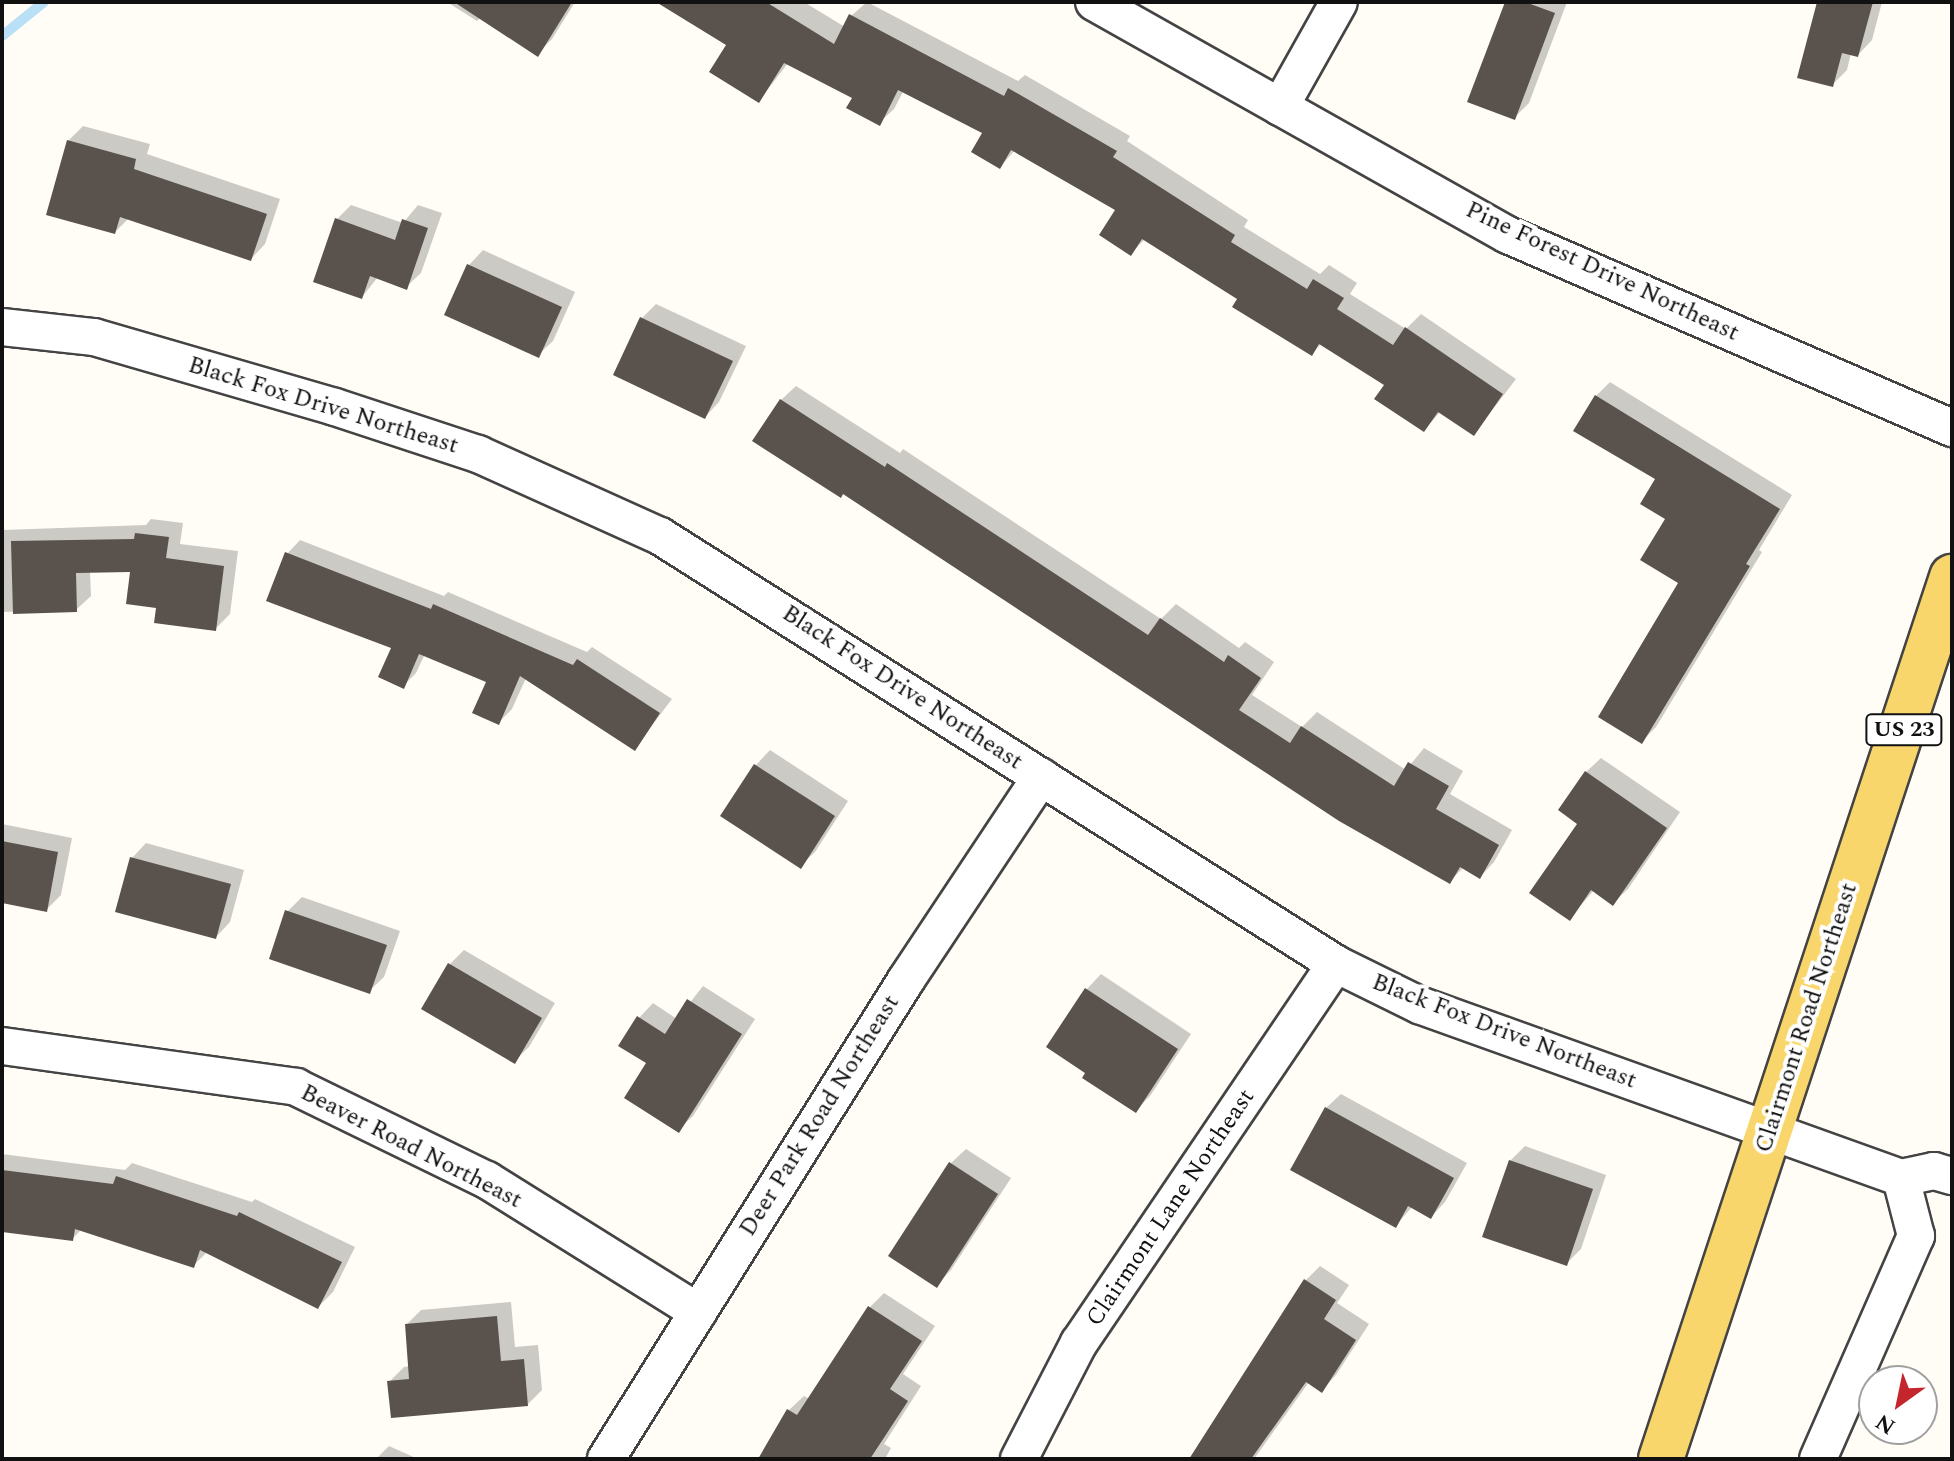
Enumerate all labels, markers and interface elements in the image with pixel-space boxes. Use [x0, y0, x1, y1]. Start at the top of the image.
street label: Pine Forest Drive Northeast [1461, 196, 1743, 348]
street label: Black Fox Drive Northeast [184, 351, 462, 461]
street label: Black Fox Drive Northeast [776, 599, 1028, 777]
road number: US 23 [1864, 712, 1944, 748]
street label: Clairmont Road Northeast [1750, 880, 1864, 1156]
street label: Black Fox Drive Northeast [1368, 968, 1640, 1096]
street label: Deer Park Road Northeast [734, 990, 906, 1242]
street label: Beaver Road Northeast [296, 1079, 526, 1215]
street label: Clairmont Lane Northeast [1081, 1084, 1261, 1332]
north arrow [1858, 1365, 1938, 1445]
text: N [1869, 1405, 1902, 1443]

